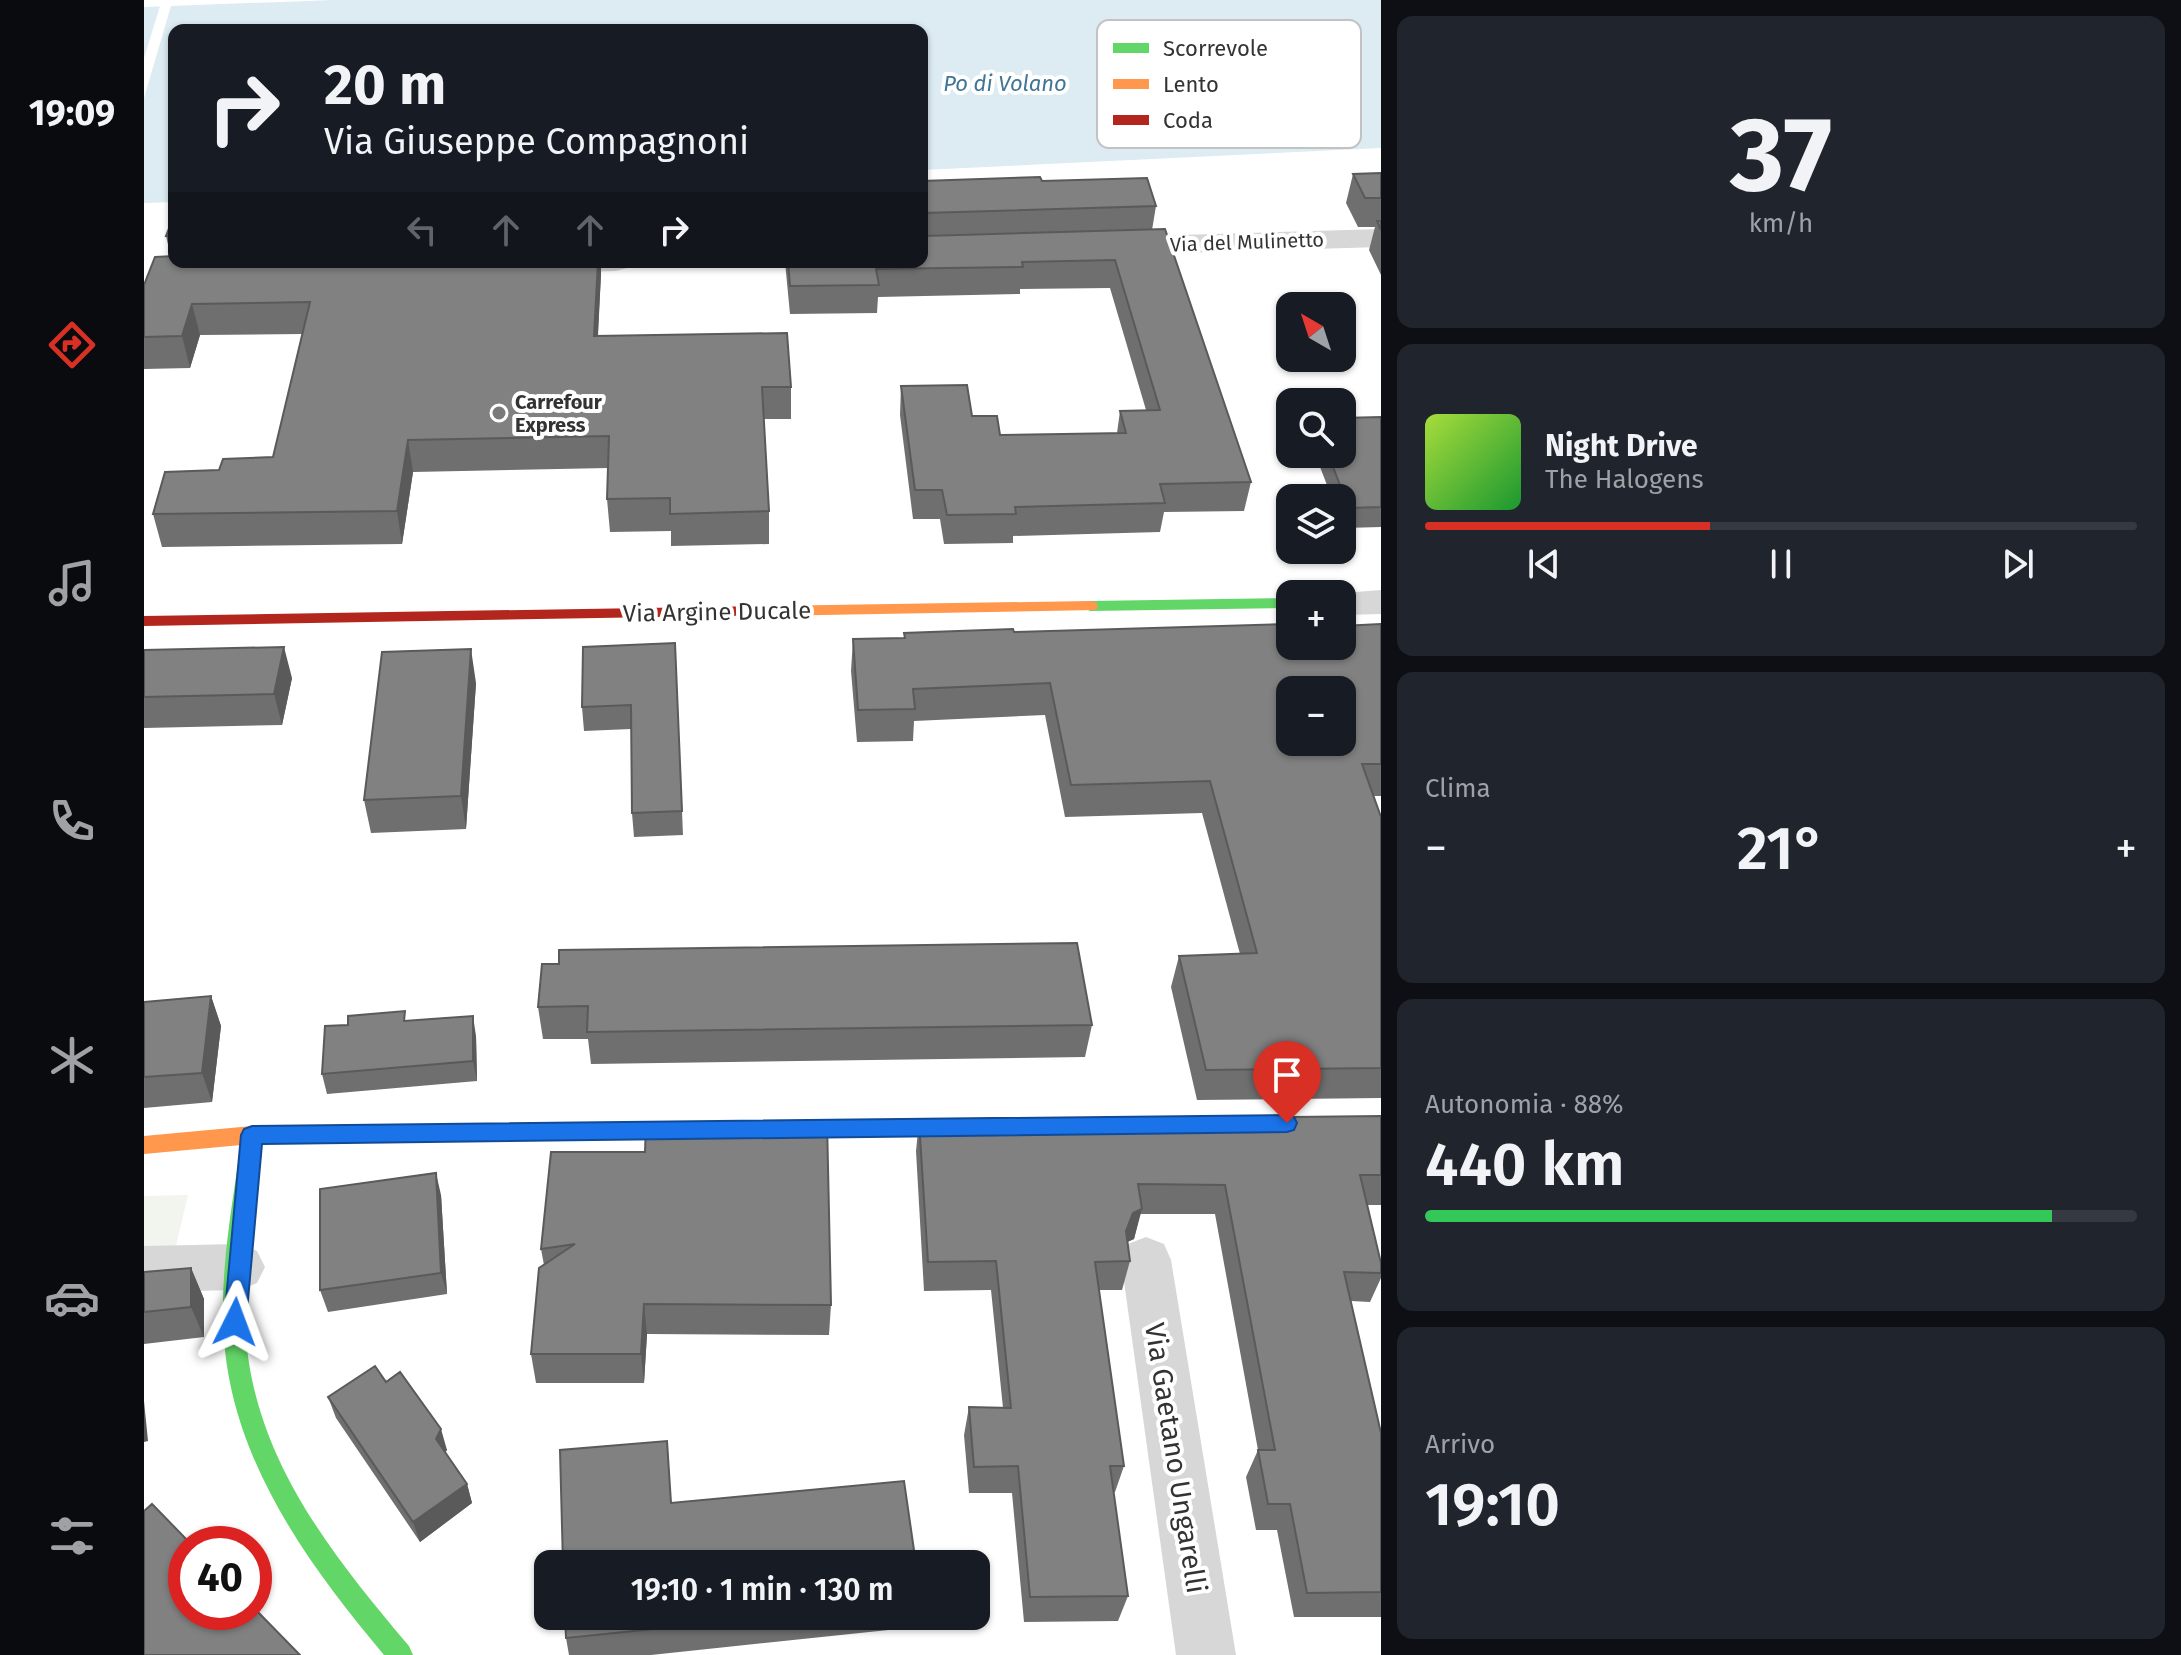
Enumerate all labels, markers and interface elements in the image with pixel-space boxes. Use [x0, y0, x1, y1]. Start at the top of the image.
legend [1097, 20, 1361, 148]
text: Scorrevole [1163, 35, 1268, 62]
text: 20 m [324, 52, 446, 119]
icon: right [192, 56, 296, 160]
water label: Po di Volano [943, 70, 1067, 97]
text: Lento [1163, 71, 1219, 98]
text: 19:09 [29, 91, 115, 135]
text: 37 [1730, 93, 1832, 218]
text: Coda [1163, 107, 1213, 134]
text: Via Giuseppe Compagnoni [324, 120, 749, 164]
icon: left [400, 208, 444, 252]
icon: ahead [484, 208, 528, 252]
icon: ahead [568, 208, 612, 252]
icon: right [652, 208, 696, 252]
text: km/h [1749, 208, 1813, 239]
street label: Via del Mulinetto [1170, 227, 1324, 257]
north arrow [1276, 292, 1356, 372]
map controls [1276, 292, 1356, 756]
icon: directions [44, 317, 100, 373]
button: search [1276, 388, 1356, 468]
place label: Carrefour Express [515, 390, 603, 437]
marker: Carrefour Express [490, 404, 508, 422]
text: Night Drive [1545, 428, 1698, 464]
text: The Halogens [1545, 464, 1704, 495]
button: layers [1276, 484, 1356, 564]
icon: previous [1522, 542, 1566, 586]
icon: pause [1759, 542, 1803, 586]
icon: next [1996, 542, 2040, 586]
icon: music [44, 555, 100, 611]
button: + [1276, 580, 1356, 660]
street label: Via Argine Ducale [623, 596, 811, 628]
button: − [1276, 676, 1356, 756]
text: Clima [1425, 773, 1491, 804]
icon: phone [44, 793, 100, 849]
text: 21° [1737, 813, 1825, 885]
text: − [1425, 822, 1447, 875]
text: + [2115, 822, 2137, 875]
icon: climate [44, 1032, 100, 1088]
pin [1253, 1041, 1321, 1123]
icon: arrive [1265, 1053, 1309, 1097]
text: Autonomia · 88% [1425, 1089, 1624, 1120]
text: 440 km [1425, 1129, 1625, 1201]
icon: car [44, 1270, 100, 1326]
position arrow [193, 1280, 277, 1364]
street label: Via Gaetano Ungarelli [1138, 1321, 1213, 1596]
text: Arrivo [1425, 1429, 1495, 1460]
text: 19:10 [1425, 1469, 1560, 1541]
icon: filters [44, 1508, 100, 1564]
speed limit sign: 40 [168, 1526, 272, 1630]
text: 19:10 · 1 min · 130 m [631, 1572, 893, 1608]

